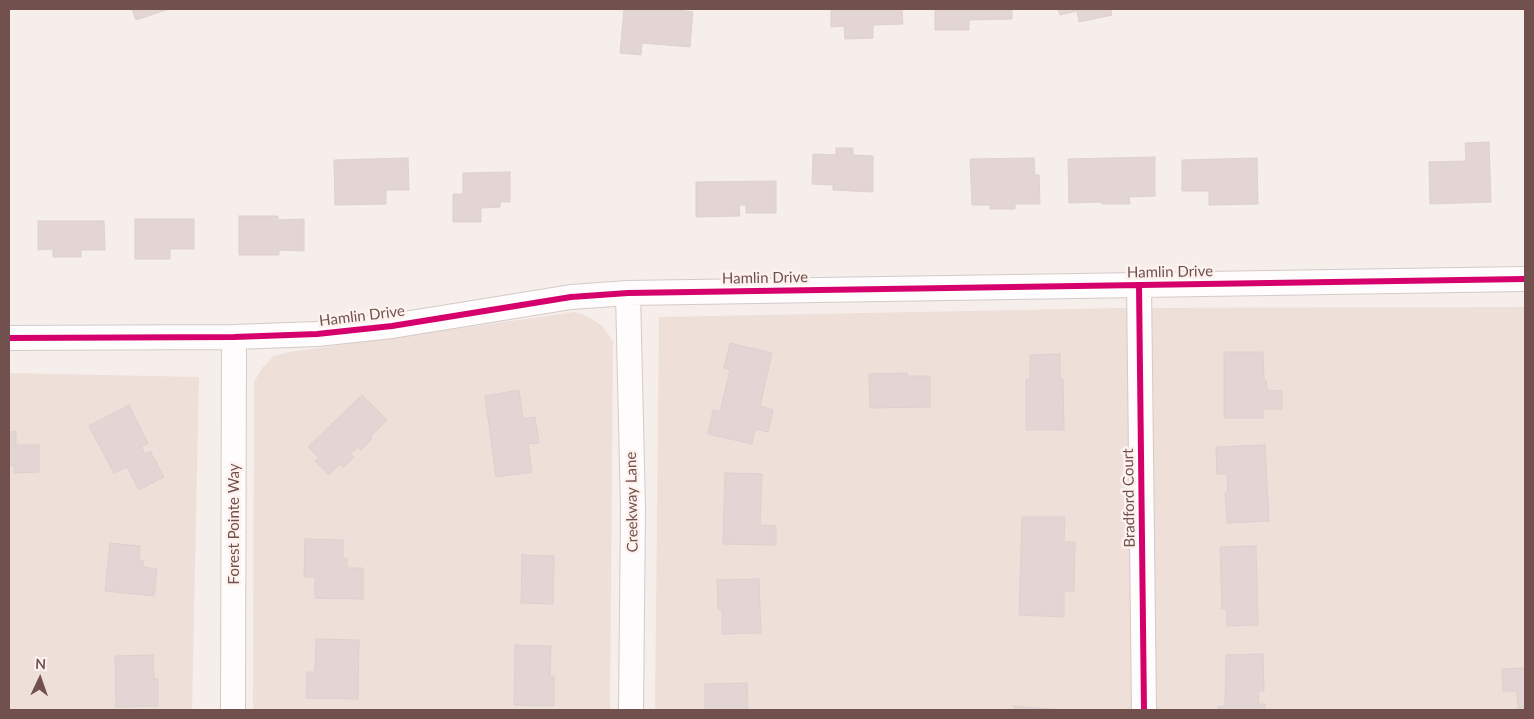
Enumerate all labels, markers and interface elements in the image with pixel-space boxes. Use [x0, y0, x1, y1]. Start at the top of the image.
street label: Hamlin Drive [1127, 262, 1213, 282]
street label: Hamlin Drive [722, 268, 808, 288]
street label: Hamlin Drive [318, 302, 406, 330]
street label: Bradford Court [1119, 448, 1139, 548]
street label: Creekway Lane [622, 452, 642, 552]
street label: Forest Pointe Way [225, 464, 243, 584]
north arrow [15, 654, 65, 704]
text: N [35, 655, 47, 672]

